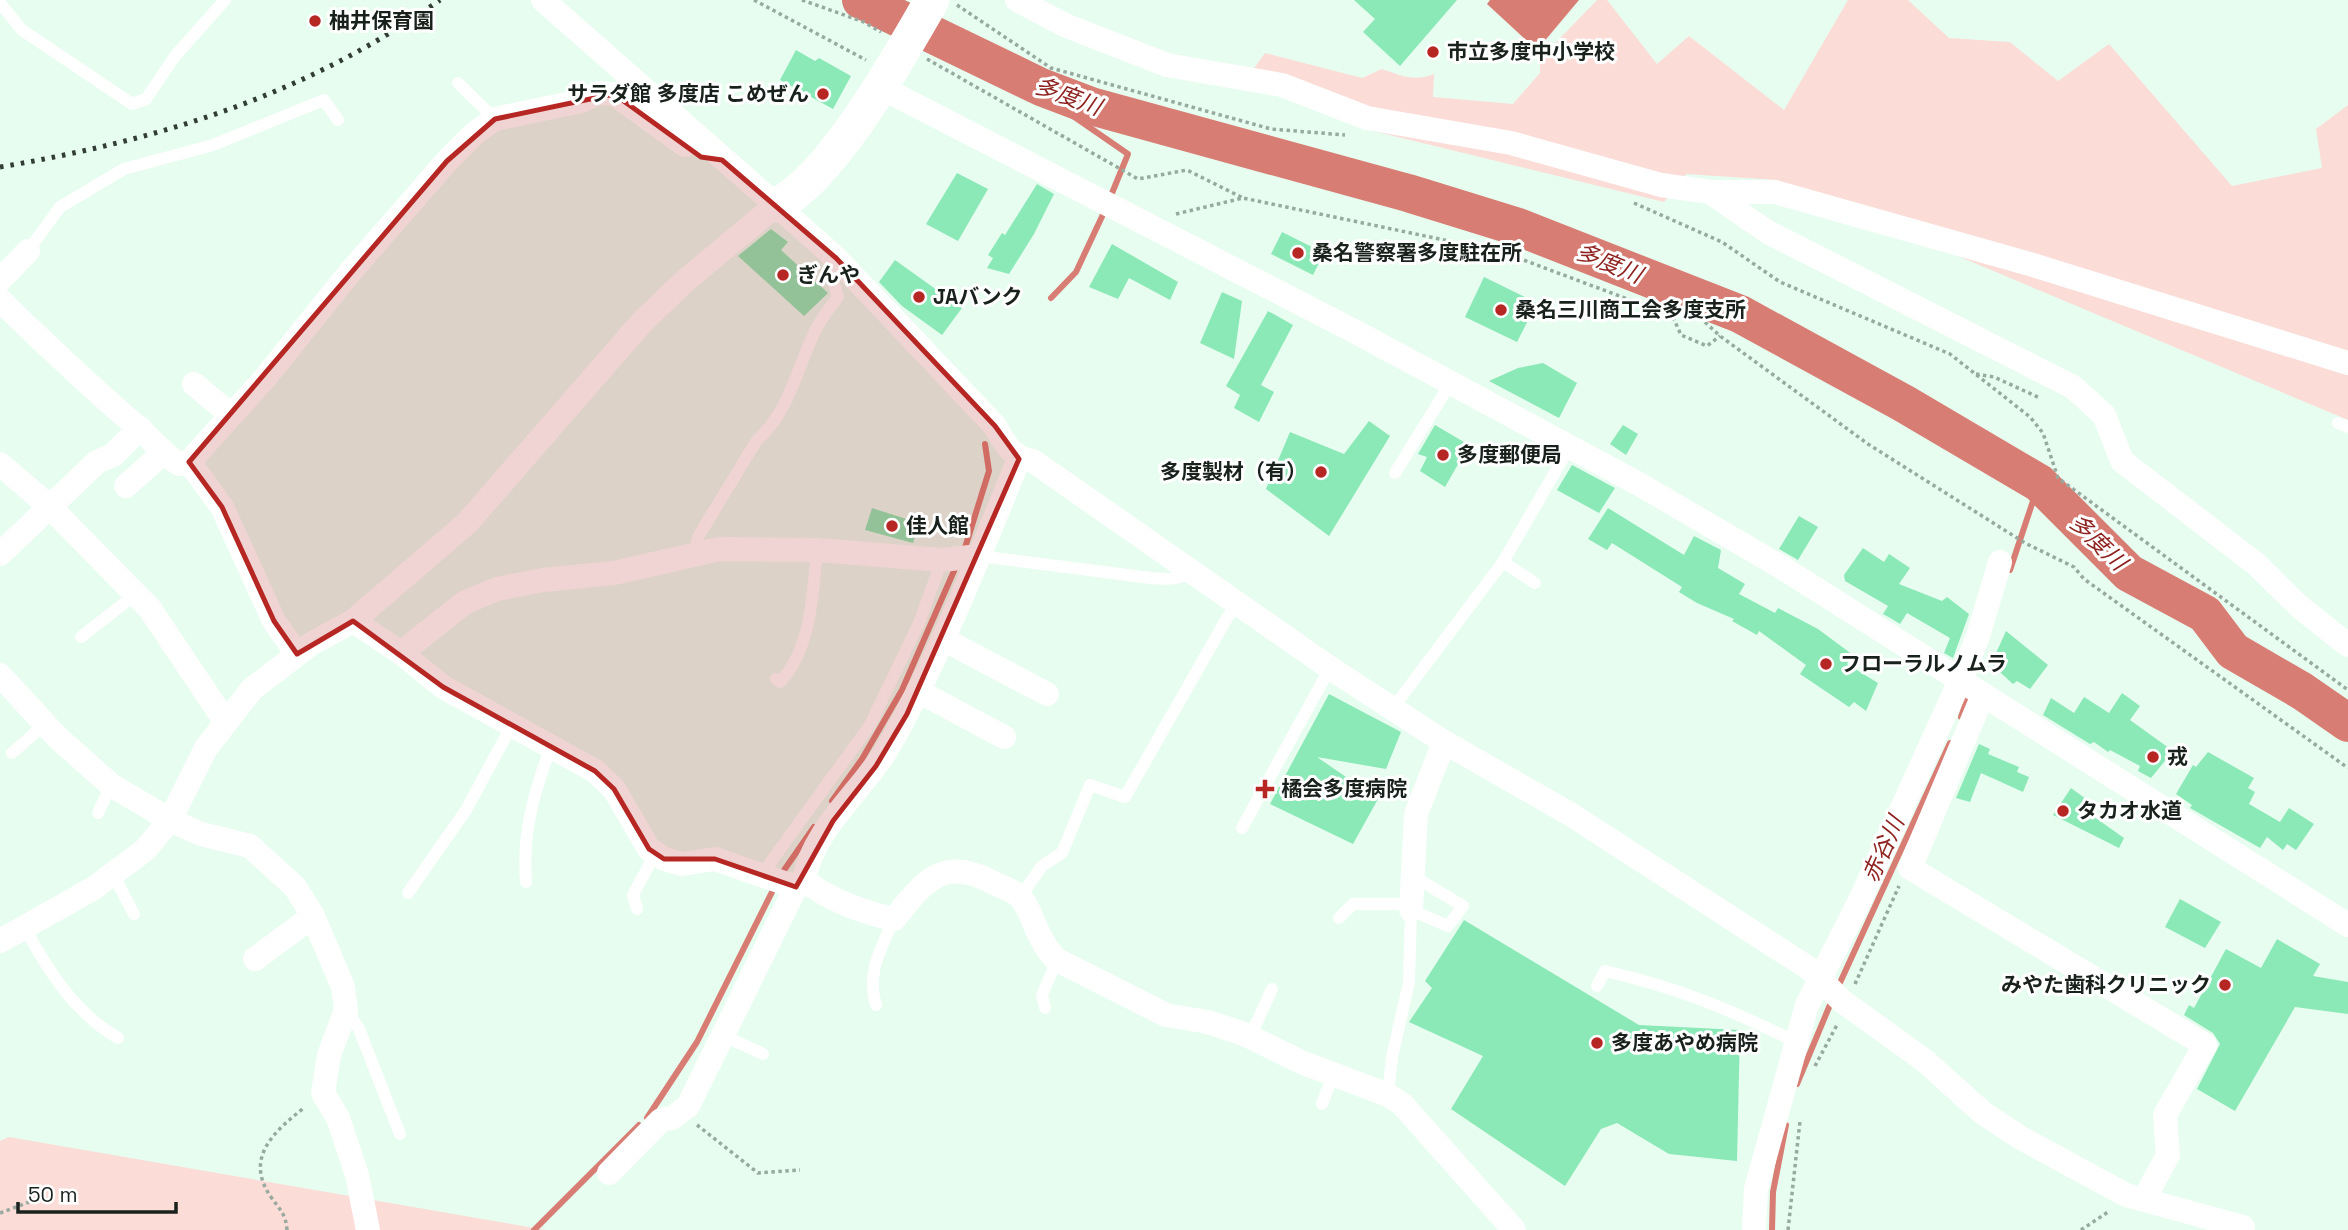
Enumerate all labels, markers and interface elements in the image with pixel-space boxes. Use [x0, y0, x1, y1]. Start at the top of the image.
place label: 柚井保育園 [329, 7, 434, 34]
marker: 柚井保育園 [307, 13, 323, 29]
place label: 市立多度中小学校 [1447, 38, 1615, 65]
marker: 市立多度中小学校 [1425, 44, 1441, 60]
water label: 多度川 [1030, 70, 1108, 123]
place label: サラダ館 多度店 こめぜん [567, 80, 809, 107]
marker: サラダ館 多度店 こめぜん [815, 86, 831, 102]
water label: 多度川 [1571, 236, 1649, 291]
place label: 桑名警察署多度駐在所 [1312, 239, 1522, 266]
marker: 桑名警察署多度駐在所 [1290, 245, 1306, 261]
place label: ぎんや [797, 261, 860, 288]
marker: ぎんや [775, 267, 791, 283]
place label: JAバンク [933, 283, 1022, 310]
marker: JAバンク [911, 289, 927, 305]
place label: 桑名三川商工会多度支所 [1515, 296, 1746, 323]
marker: 桑名三川商工会多度支所 [1493, 302, 1509, 318]
place label: 多度郵便局 [1457, 441, 1562, 468]
marker: 多度郵便局 [1435, 447, 1451, 463]
place label: 多度製材（有） [1160, 458, 1307, 485]
marker: 多度製材（有） [1313, 464, 1329, 480]
water label: 多度川 [2063, 507, 2135, 579]
place label: 佳人館 [906, 512, 969, 539]
marker: 佳人館 [884, 518, 900, 534]
place label: フローラルノムラ [1840, 650, 2007, 677]
marker: フローラルノムラ [1818, 656, 1834, 672]
place label: 戎 [2167, 743, 2188, 770]
marker: 戎 [2145, 749, 2161, 765]
place label: 橘会多度病院 [1281, 775, 1407, 802]
marker: 橘会多度病院 [1255, 779, 1275, 799]
place label: タカオ水道 [2077, 797, 2182, 824]
marker: タカオ水道 [2055, 803, 2071, 819]
water label: 赤谷川 [1855, 809, 1912, 887]
place label: みやた歯科クリニック [2001, 971, 2211, 998]
marker: みやた歯科クリニック [2217, 977, 2233, 993]
place label: 多度あやめ病院 [1611, 1029, 1758, 1056]
marker: 多度あやめ病院 [1589, 1035, 1605, 1051]
scale bar [18, 1170, 175, 1214]
text: 50 m [28, 1181, 78, 1208]

